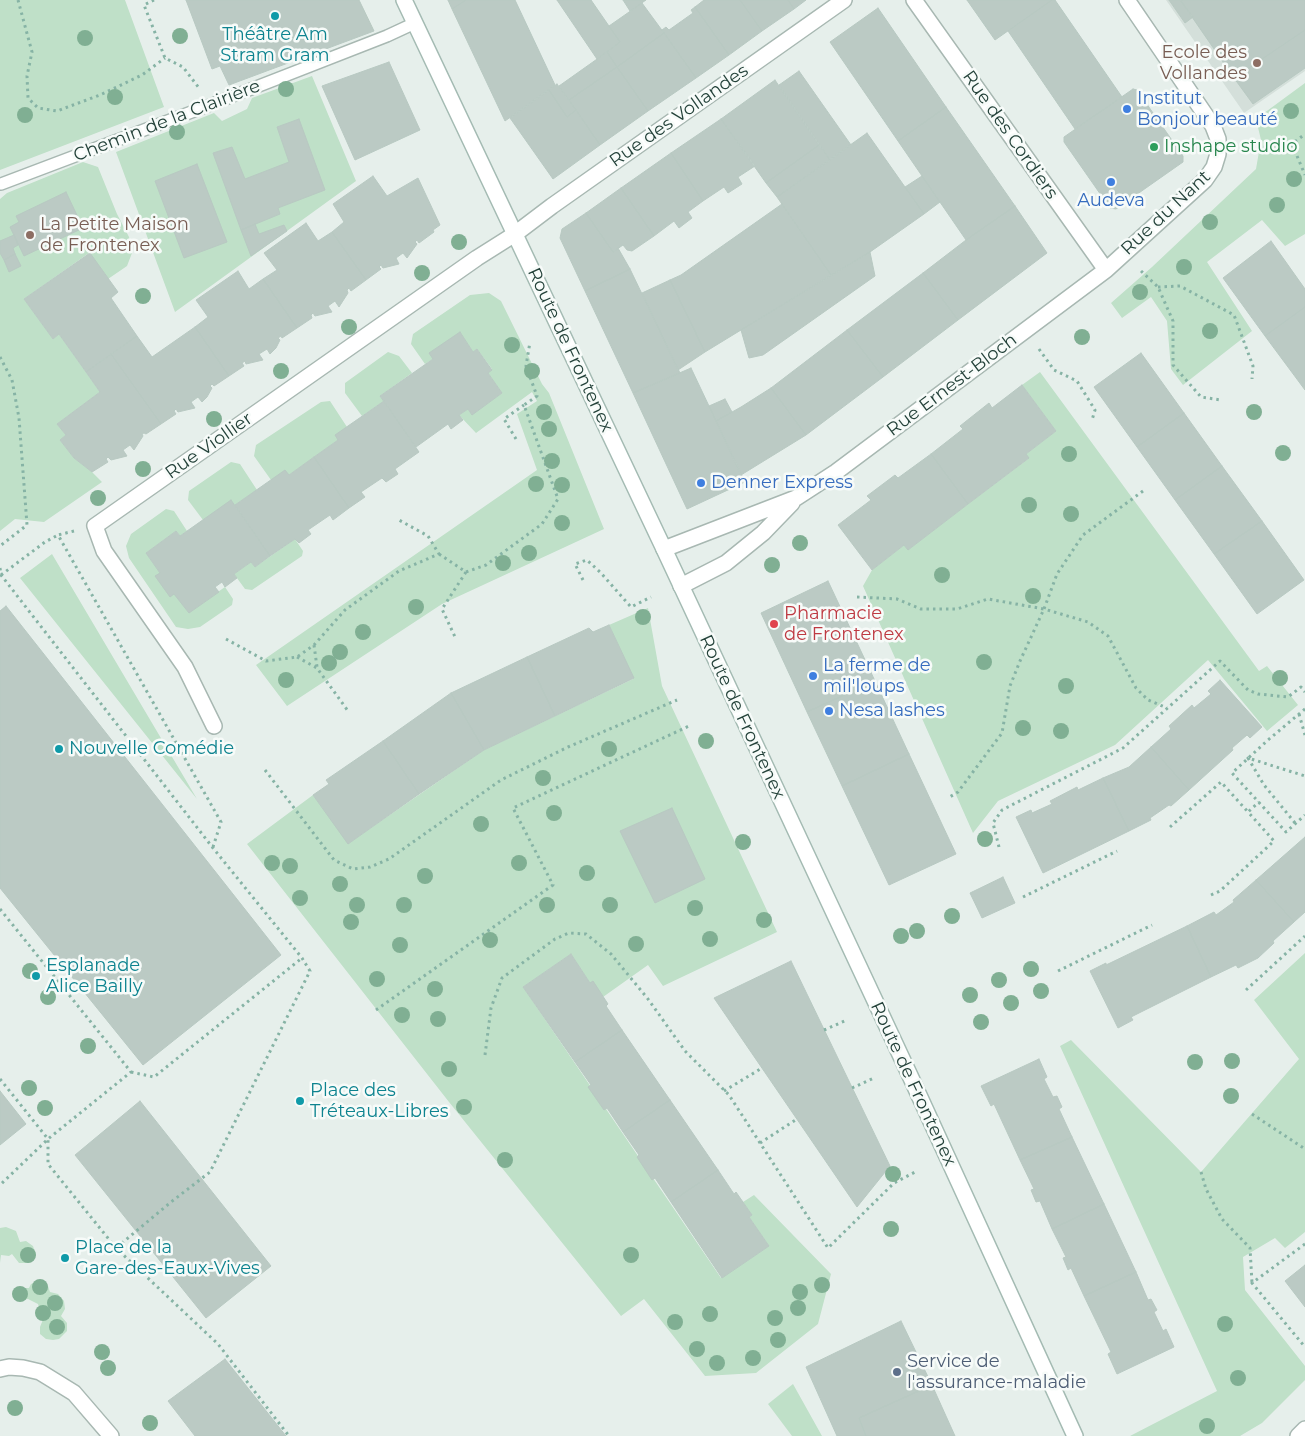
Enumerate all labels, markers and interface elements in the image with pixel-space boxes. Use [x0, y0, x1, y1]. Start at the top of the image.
marker: Théâtre Am Stram Gram [269, 10, 281, 22]
place label: Théâtre Am Stram Gram [220, 24, 330, 66]
place label: Ecole des Vollandes [1160, 42, 1247, 84]
marker: Ecole des Vollandes [1251, 57, 1263, 69]
street label: Rue des Vollandes [605, 60, 753, 172]
street label: Rue des Cordiers [958, 67, 1062, 203]
street label: Chemin de la Clairière [71, 75, 263, 167]
place label: Institut Bonjour beauté [1137, 88, 1278, 130]
marker: Institut Bonjour beauté [1121, 103, 1133, 115]
place label: Inshape studio [1164, 136, 1297, 158]
marker: Inshape studio [1148, 141, 1160, 153]
street label: Rue du Nant [1117, 166, 1215, 260]
marker: Audeva [1105, 176, 1117, 188]
place label: Audeva [1077, 190, 1145, 212]
place label: La Petite Maison de Frontenex [40, 214, 189, 256]
marker: La Petite Maison de Frontenex [24, 229, 36, 241]
street label: Route de Frontenex [522, 264, 618, 436]
street label: Rue Ernest-Bloch [883, 329, 1021, 441]
street label: Rue Viollier [161, 408, 257, 484]
place label: Denner Express [711, 472, 853, 494]
marker: Denner Express [695, 477, 707, 489]
place label: Pharmacie de Frontenex [784, 603, 904, 646]
marker: Pharmacie de Frontenex [768, 618, 780, 630]
street label: Route de Frontenex [694, 631, 790, 803]
place label: La ferme de mil'loups [823, 655, 931, 698]
marker: La ferme de mil'loups [807, 670, 819, 682]
place label: Nesa lashes [839, 700, 945, 722]
marker: Nesa lashes [823, 705, 835, 717]
place label: Nouvelle Comédie [69, 738, 234, 760]
marker: Nouvelle Comédie [53, 743, 65, 755]
place label: Esplanade Alice Bailly [46, 955, 143, 998]
marker: Esplanade Alice Bailly [30, 970, 42, 982]
street label: Route de Frontenex [865, 998, 961, 1170]
place label: Place des Tréteaux-Libres [310, 1080, 449, 1122]
marker: Place des Tréteaux-Libres [294, 1095, 306, 1107]
place label: Place de la Gare-des-Eaux-Vives [75, 1237, 260, 1280]
marker: Place de la Gare-des-Eaux-Vives [59, 1252, 71, 1264]
place label: Service de l'assurance-maladie [907, 1351, 1086, 1394]
marker: Service de l'assurance-maladie [891, 1366, 903, 1378]

